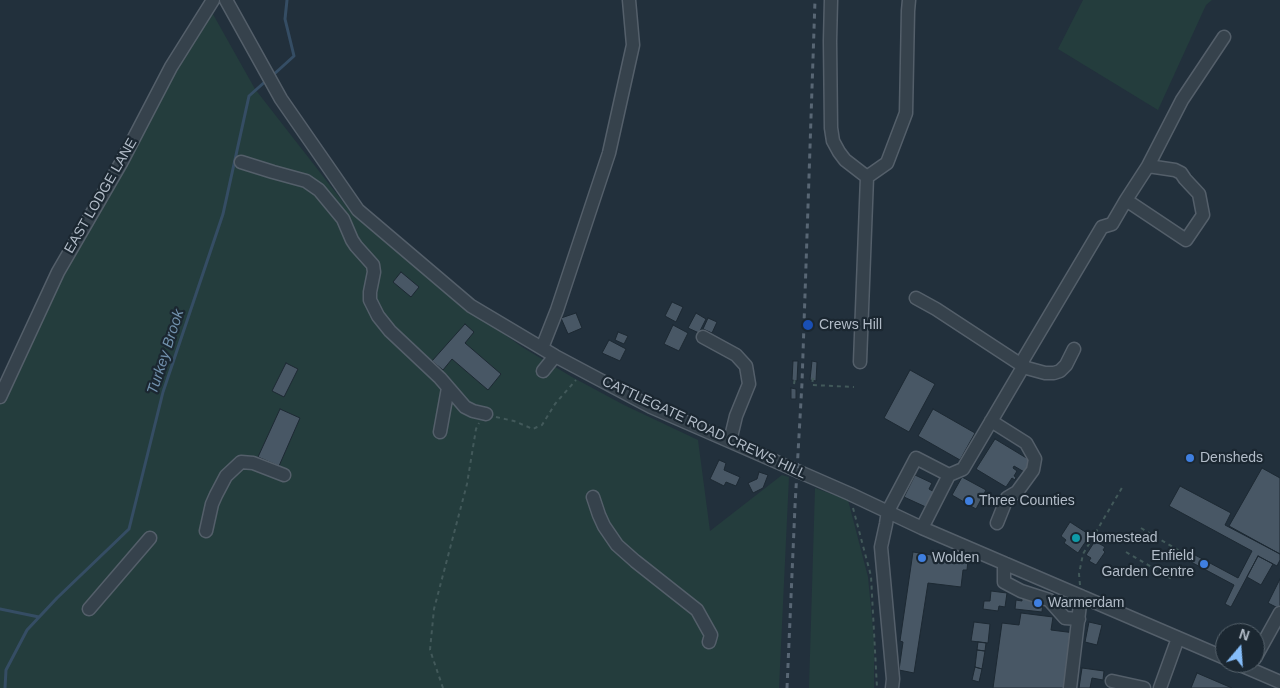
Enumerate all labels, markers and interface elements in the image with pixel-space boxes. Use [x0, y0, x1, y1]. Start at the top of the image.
street label: EAST LODGE LANE [61, 136, 141, 256]
water label: Turkey Brook [144, 307, 188, 397]
place label: Crews Hill [819, 317, 882, 333]
marker: Crews Hill [801, 318, 815, 332]
street label: CATTLEGATE ROAD CREWS HILL [599, 373, 809, 483]
place label: Densheds [1200, 450, 1263, 466]
marker: Densheds [1184, 452, 1196, 464]
place label: Three Counties [979, 493, 1075, 509]
marker: Three Counties [963, 495, 975, 507]
place label: Homestead [1086, 530, 1158, 546]
marker: Homestead [1070, 532, 1082, 544]
place label: Enfield Garden Centre [1101, 548, 1194, 580]
place label: Wolden [932, 550, 979, 566]
marker: Wolden [916, 552, 928, 564]
marker: Enfield Garden Centre [1198, 558, 1210, 570]
place label: Warmerdam [1048, 595, 1124, 611]
marker: Warmerdam [1032, 597, 1044, 609]
north arrow [1215, 623, 1265, 673]
text: N [1237, 626, 1252, 644]

